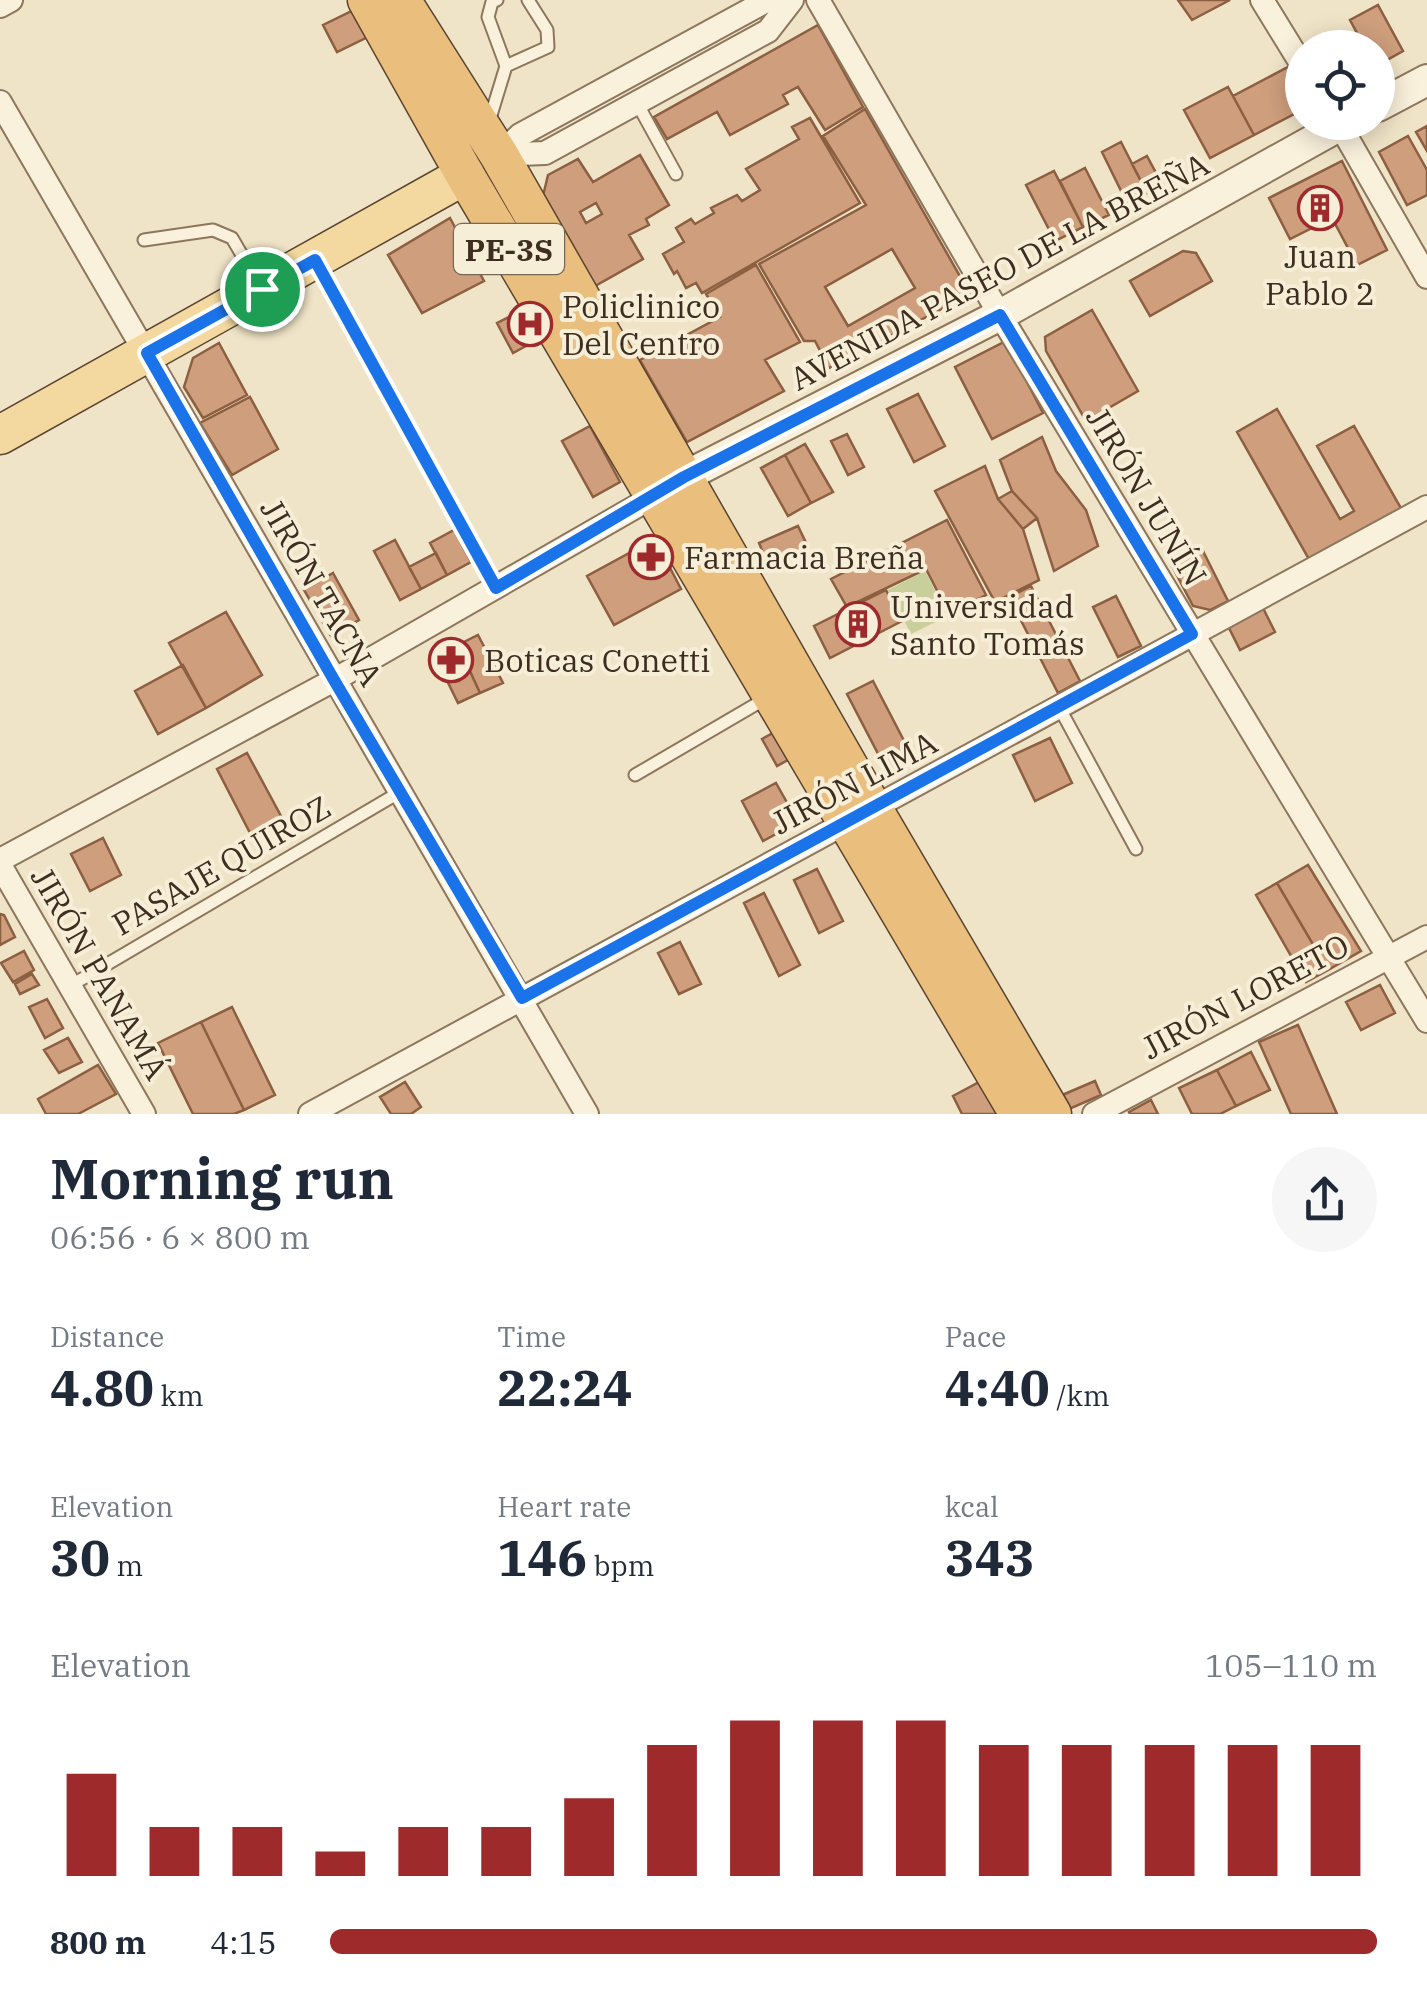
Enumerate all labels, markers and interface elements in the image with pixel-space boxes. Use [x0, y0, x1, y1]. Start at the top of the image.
map controls [1285, 30, 1395, 140]
button: locate [1285, 30, 1395, 140]
street label: AVENIDA PASEO DE LA BREÑA [782, 142, 1216, 400]
building icon: Juan Pablo 2 [1297, 185, 1343, 231]
road number: PE-3S [454, 224, 564, 274]
place label: Juan Pablo 2 [1265, 235, 1375, 314]
pin [220, 247, 305, 332]
icon: arrive [235, 262, 290, 317]
place label: Policlinico Del Centro [562, 285, 720, 364]
hospital icon: Policlinico Del Centro [507, 301, 553, 347]
street label: JIRÓN JUNÍN [1077, 399, 1217, 593]
street label: JIRÓN TACNA [251, 491, 393, 693]
pharmacy icon: Farmacia Breña [628, 534, 674, 580]
place label: Farmacia Breña [684, 536, 925, 578]
place label: Universidad Santo Tomás [890, 585, 1085, 664]
building icon: Universidad Santo Tomás [835, 601, 881, 647]
pharmacy icon: Boticas Conetti [428, 637, 474, 683]
place label: Boticas Conetti [484, 639, 710, 681]
street label: JIRÓN LIMA [764, 721, 944, 843]
street label: PASAJE QUIROZ [104, 785, 338, 945]
street label: JIRÓN PANAMÁ [22, 859, 178, 1087]
street label: JIRÓN LORETO [1134, 924, 1356, 1068]
text: Morning run [50, 1143, 394, 1214]
button: share [1272, 1147, 1377, 1252]
text: 06:56 · 6 × 800 m [50, 1216, 310, 1258]
text: Distance [50, 1318, 164, 1355]
text: Time [497, 1318, 566, 1355]
text: Pace [945, 1318, 1006, 1355]
text: 4.80 [50, 1355, 154, 1420]
text: 22:24 [497, 1355, 632, 1420]
text: 4:40 [945, 1355, 1050, 1420]
text: km [154, 1377, 204, 1414]
text: /km [1050, 1377, 1110, 1414]
text: Elevation [50, 1488, 173, 1525]
text: Heart rate [497, 1488, 631, 1525]
text: kcal [945, 1488, 999, 1525]
text: 30 [50, 1525, 110, 1590]
text: 146 [497, 1525, 587, 1590]
text: 343 [945, 1525, 1035, 1590]
text: m [110, 1547, 143, 1584]
text: bpm [587, 1547, 654, 1584]
text: Elevation [50, 1644, 191, 1686]
text: 105–110 m [1205, 1644, 1377, 1686]
text: 800 m [50, 1921, 146, 1963]
text: 4:15 [210, 1921, 277, 1963]

